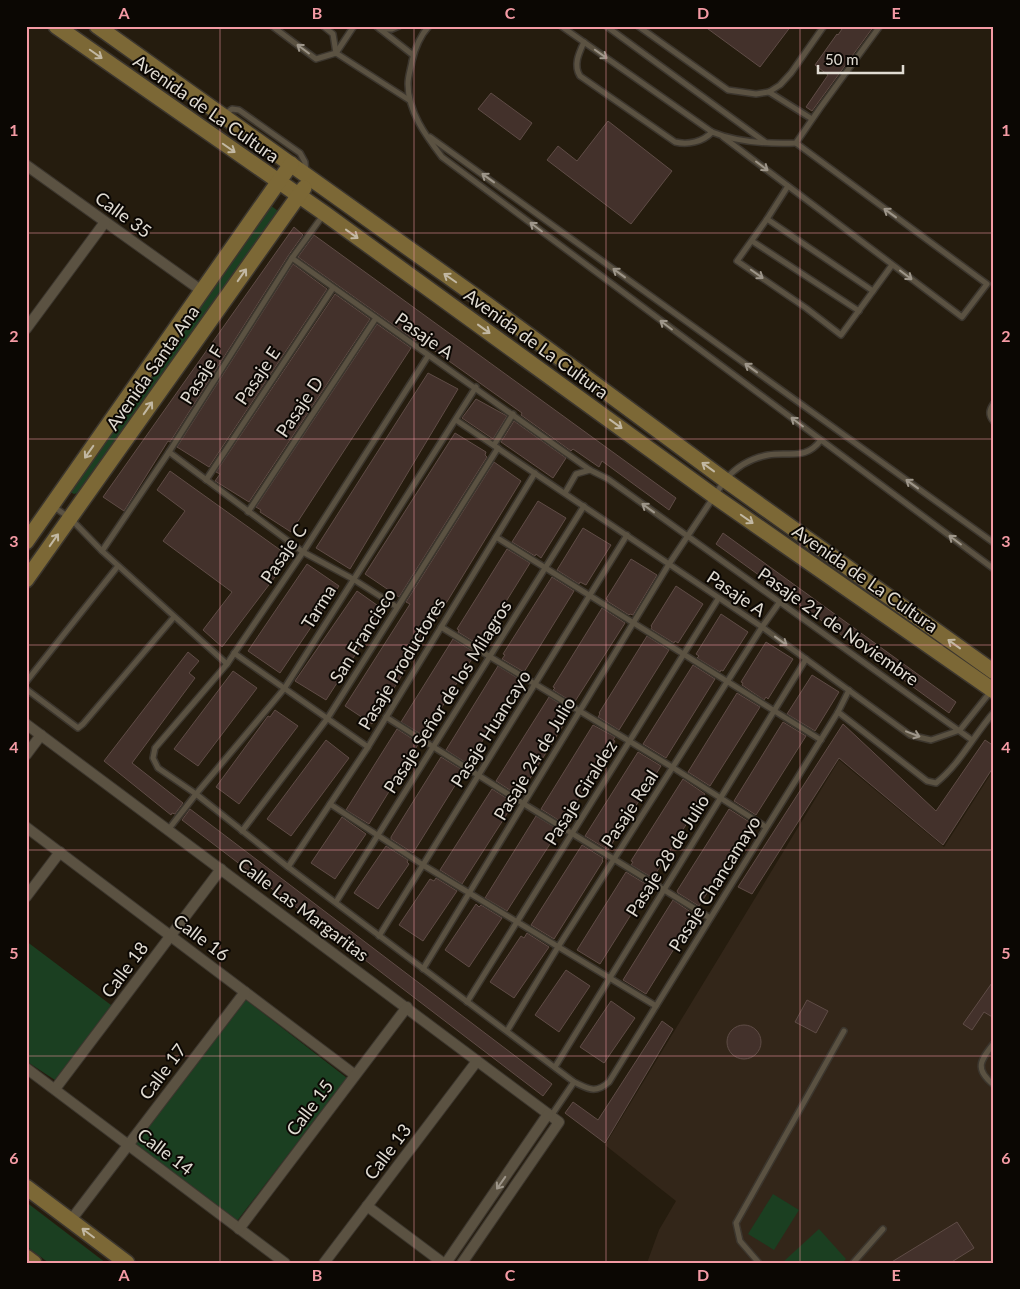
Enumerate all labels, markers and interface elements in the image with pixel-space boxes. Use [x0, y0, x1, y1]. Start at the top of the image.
text: A [117, 3, 130, 22]
text: B [312, 3, 322, 22]
text: C [505, 3, 516, 22]
text: D [697, 3, 709, 22]
text: E [891, 3, 901, 22]
scale bar [818, 42, 902, 74]
one-way arrow [296, 43, 310, 54]
one-way arrow [89, 49, 103, 59]
one-way arrow [594, 49, 608, 59]
street label: Avenida de La Cultura [129, 50, 284, 167]
text: 50 m [825, 50, 859, 68]
text: 1 [9, 120, 19, 139]
text: 1 [1001, 120, 1011, 139]
one-way arrow [222, 143, 236, 153]
one-way arrow [755, 161, 769, 171]
one-way arrow [481, 173, 495, 184]
street label: Calle 35 [91, 186, 156, 242]
one-way arrow [884, 207, 897, 218]
one-way arrow [530, 222, 543, 233]
one-way arrow [345, 228, 358, 239]
one-way arrow [237, 268, 247, 282]
one-way arrow [613, 268, 627, 279]
one-way arrow [750, 269, 764, 279]
one-way arrow [899, 269, 912, 280]
one-way arrow [443, 273, 457, 283]
street label: Avenida de La Cultura [460, 283, 613, 403]
street label: Avenida Santa Ana [101, 301, 203, 434]
street label: Pasaje A [391, 307, 459, 364]
one-way arrow [660, 319, 673, 330]
one-way arrow [477, 324, 491, 334]
text: 2 [9, 326, 19, 345]
text: 2 [1001, 326, 1011, 345]
street label: Pasaje F [175, 341, 228, 408]
street label: Pasaje E [230, 342, 284, 409]
one-way arrow [744, 363, 758, 373]
street label: Pasaje D [271, 372, 327, 441]
one-way arrow [143, 401, 153, 415]
one-way arrow [790, 417, 804, 427]
one-way arrow [608, 419, 622, 429]
one-way arrow [84, 444, 95, 458]
one-way arrow [702, 462, 715, 473]
one-way arrow [905, 479, 919, 489]
one-way arrow [641, 503, 655, 513]
one-way arrow [740, 514, 754, 524]
street label: Pasaje C [255, 520, 311, 587]
street label: Avenida de La Cultura [788, 520, 943, 637]
text: 3 [9, 531, 19, 550]
text: 3 [1001, 531, 1011, 550]
one-way arrow [49, 534, 60, 547]
one-way arrow [948, 535, 962, 545]
street label: Pasaje 21 de Noviembre [754, 562, 923, 690]
street label: Pasaje A [703, 566, 771, 621]
street label: Tarma [296, 580, 340, 633]
street label: San Francisco [324, 584, 400, 687]
street label: Pasaje Productores [353, 593, 449, 734]
street label: Pasaje Señor de los Milagros [379, 596, 516, 797]
one-way arrow [774, 636, 788, 646]
one-way arrow [948, 638, 961, 649]
street label: Pasaje Huancayo [445, 666, 535, 791]
street label: Pasaje 24 de Julio [489, 693, 580, 824]
one-way arrow [905, 730, 920, 739]
street label: Pasaje Giraldez [539, 736, 621, 849]
text: 4 [9, 737, 19, 756]
text: 4 [1001, 737, 1011, 756]
street label: Pasaje Real [596, 766, 662, 851]
street label: Pasaje 28 de Julio [621, 790, 714, 921]
street label: Pasaje Chancamayo [663, 811, 765, 955]
street label: Calle Las Margaritas [234, 853, 374, 966]
street label: Calle 16 [169, 909, 234, 965]
street label: Calle 18 [96, 937, 152, 1002]
text: 5 [9, 943, 19, 962]
text: 5 [1001, 943, 1011, 962]
street label: Calle 17 [134, 1039, 190, 1104]
street label: Calle 15 [281, 1075, 337, 1140]
street label: Calle 13 [359, 1119, 415, 1184]
street label: Calle 14 [133, 1123, 198, 1179]
text: 6 [9, 1148, 19, 1167]
text: 6 [1001, 1148, 1011, 1167]
one-way arrow [496, 1176, 506, 1190]
one-way arrow [82, 1228, 95, 1239]
text: A [117, 1265, 130, 1284]
text: B [312, 1265, 322, 1284]
text: C [505, 1265, 516, 1284]
text: D [697, 1265, 709, 1284]
text: E [891, 1265, 901, 1284]

